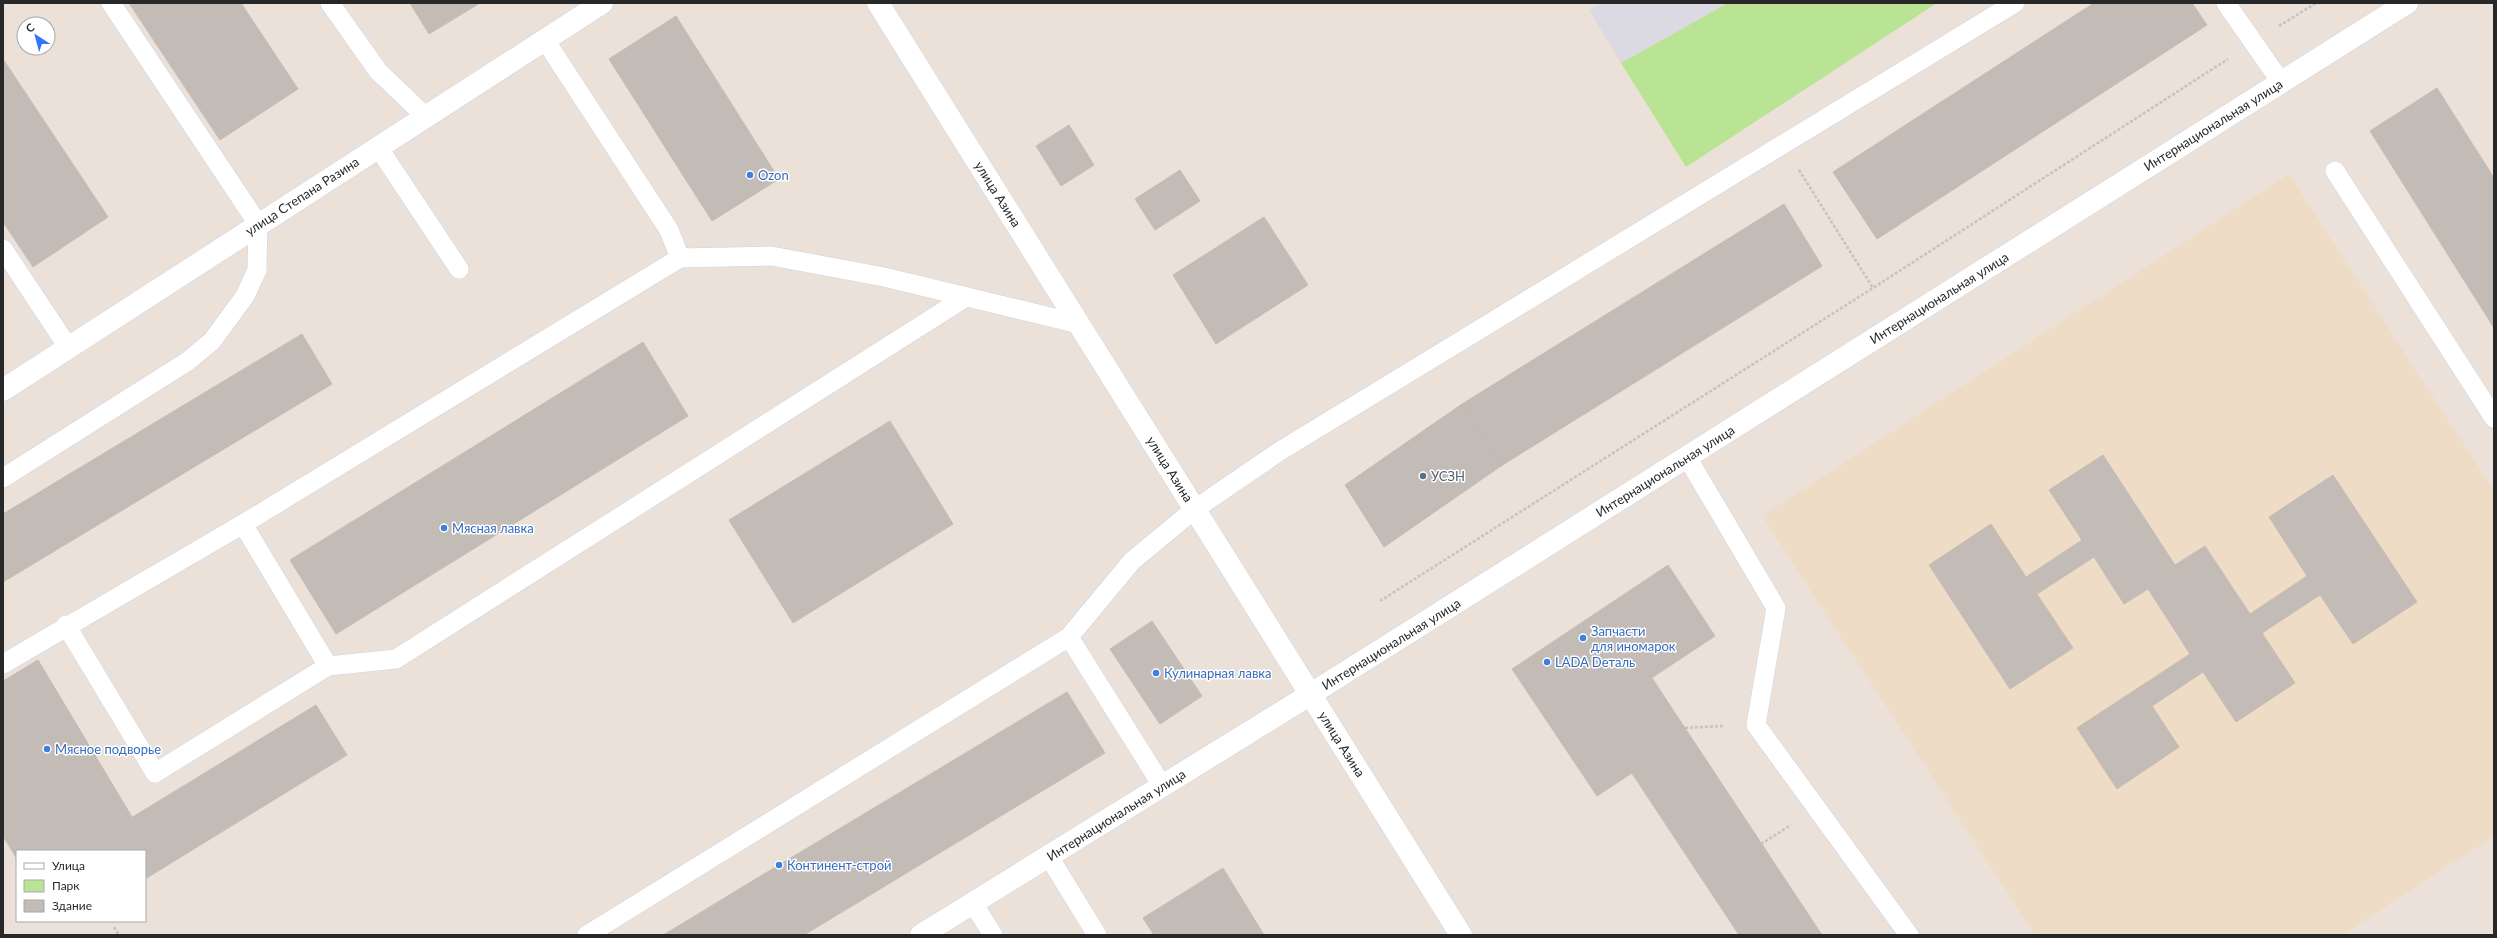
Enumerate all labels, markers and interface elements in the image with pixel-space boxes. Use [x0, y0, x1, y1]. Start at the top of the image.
north arrow [16, 16, 56, 56]
text: С [23, 20, 37, 35]
street label: Интернациональная улица [2141, 76, 2285, 174]
street label: улица Степана Разина [242, 153, 362, 239]
street label: улица Азина [971, 158, 1025, 230]
place label: Ozon [758, 167, 789, 183]
marker: Ozon [745, 170, 755, 180]
street label: Интернациональная улица [1867, 249, 2011, 347]
street label: Интернациональная улица [1593, 422, 1737, 520]
street label: улица Азина [1143, 433, 1197, 505]
place label: УСЗН [1431, 468, 1465, 484]
marker: УСЗН [1418, 471, 1428, 481]
place label: Мясная лавка [452, 520, 534, 536]
marker: Мясная лавка [439, 523, 449, 533]
street label: Интернациональная улица [1319, 595, 1463, 693]
place label: Запчасти для иномарок [1591, 623, 1676, 654]
marker: Запчасти для иномарок [1578, 633, 1588, 643]
place label: LADA Dеталь [1555, 654, 1635, 670]
marker: LADA Dеталь [1542, 657, 1552, 667]
place label: Кулинарная лавка [1164, 665, 1272, 681]
marker: Кулинарная лавка [1151, 668, 1161, 678]
street label: улица Азина [1315, 708, 1369, 780]
place label: Мясное подворье [55, 741, 161, 757]
marker: Мясное подворье [42, 744, 52, 754]
street label: Интернациональная улица [1044, 766, 1188, 864]
legend [16, 850, 146, 922]
place label: Континент-строй [787, 857, 892, 873]
text: Улица [52, 858, 85, 873]
marker: Континент-строй [774, 860, 784, 870]
text: Парк [52, 878, 80, 893]
text: Здание [52, 898, 92, 913]

